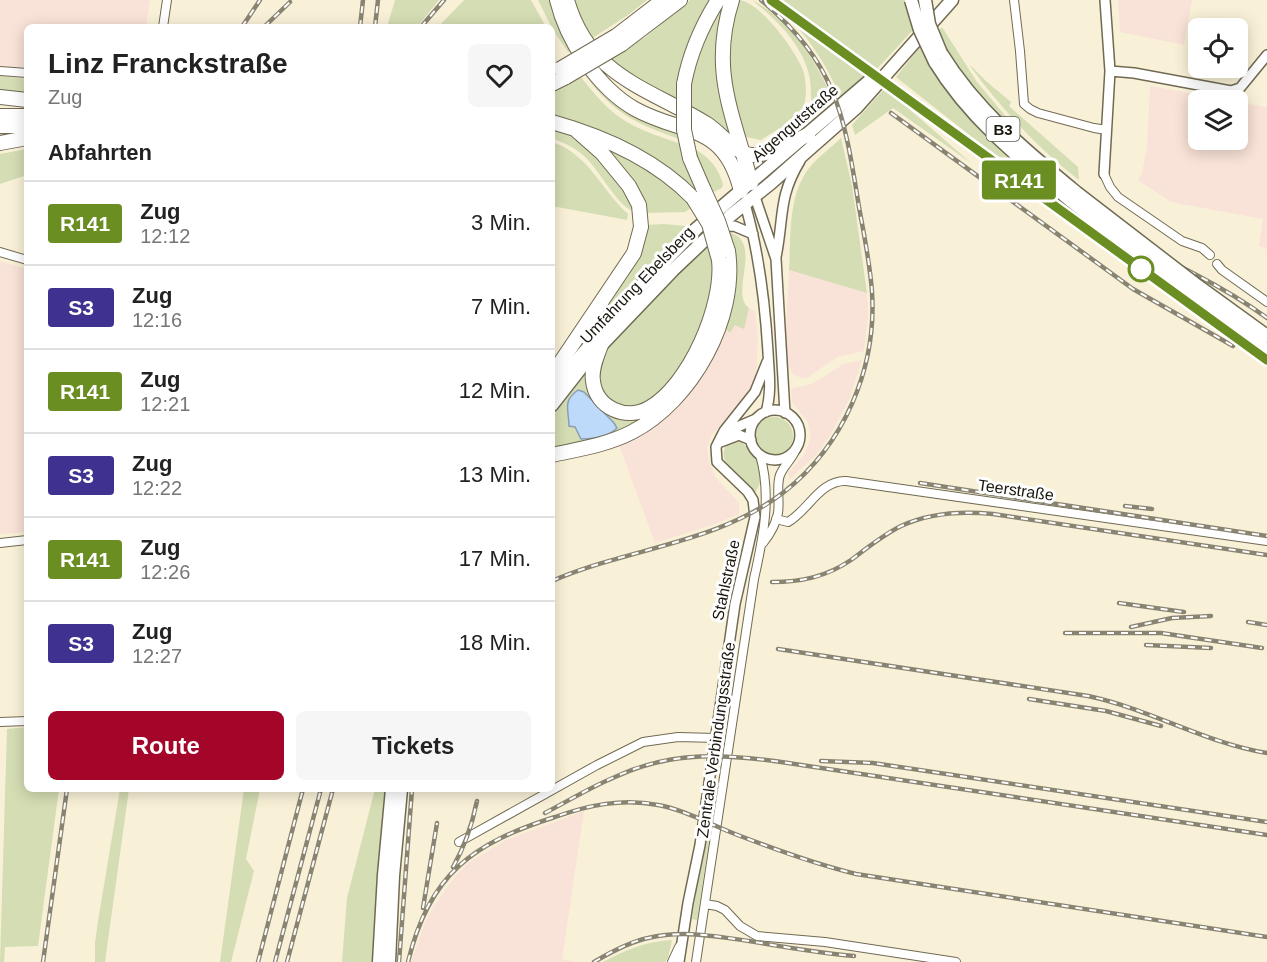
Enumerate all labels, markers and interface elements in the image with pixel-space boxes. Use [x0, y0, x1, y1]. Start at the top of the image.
map controls [1188, 18, 1248, 150]
button: locate [1188, 18, 1248, 78]
button: heart [468, 44, 531, 107]
text: Linz Franckstraße [48, 48, 288, 79]
street label: Aigengutstraße [748, 81, 842, 165]
text: Zug [48, 86, 82, 108]
button: layers [1188, 90, 1248, 150]
road number: B3 [986, 117, 1020, 141]
text: Abfahrten [48, 140, 152, 165]
line badge: R141 [977, 160, 1061, 200]
text: R141 [994, 169, 1044, 192]
text: Zug [140, 199, 181, 224]
text: 3 Min. [471, 210, 531, 235]
text: R141 [60, 212, 110, 235]
street label: Umfahrung Ebelsberg [577, 223, 697, 347]
text: 12:12 [140, 225, 190, 247]
unlabelled marker [1128, 256, 1154, 282]
text: Zug [132, 283, 172, 308]
text: 7 Min. [471, 294, 531, 319]
text: S3 [68, 296, 94, 319]
text: 12:16 [132, 309, 182, 331]
text: Zug [140, 367, 181, 392]
text: 12 Min. [459, 378, 531, 403]
text: R141 [60, 380, 110, 403]
text: 12:21 [140, 393, 190, 415]
text: Zug [132, 451, 172, 476]
text: 13 Min. [459, 462, 531, 487]
text: S3 [68, 464, 94, 487]
street label: Teerstraße [977, 476, 1055, 504]
text: 12:22 [132, 477, 182, 499]
text: Zug [140, 535, 181, 560]
street label: Stahlstraße [709, 538, 743, 622]
text: 17 Min. [459, 546, 531, 571]
text: R141 [60, 548, 110, 571]
text: 12:26 [140, 561, 190, 583]
text: Zug [132, 619, 172, 644]
text: 18 Min. [459, 630, 531, 655]
text: S3 [68, 632, 94, 655]
street label: Zentrale Verbindungsstraße [694, 641, 738, 839]
text: 12:27 [132, 645, 182, 667]
button: Route [48, 711, 284, 780]
button: Tickets [296, 711, 531, 780]

